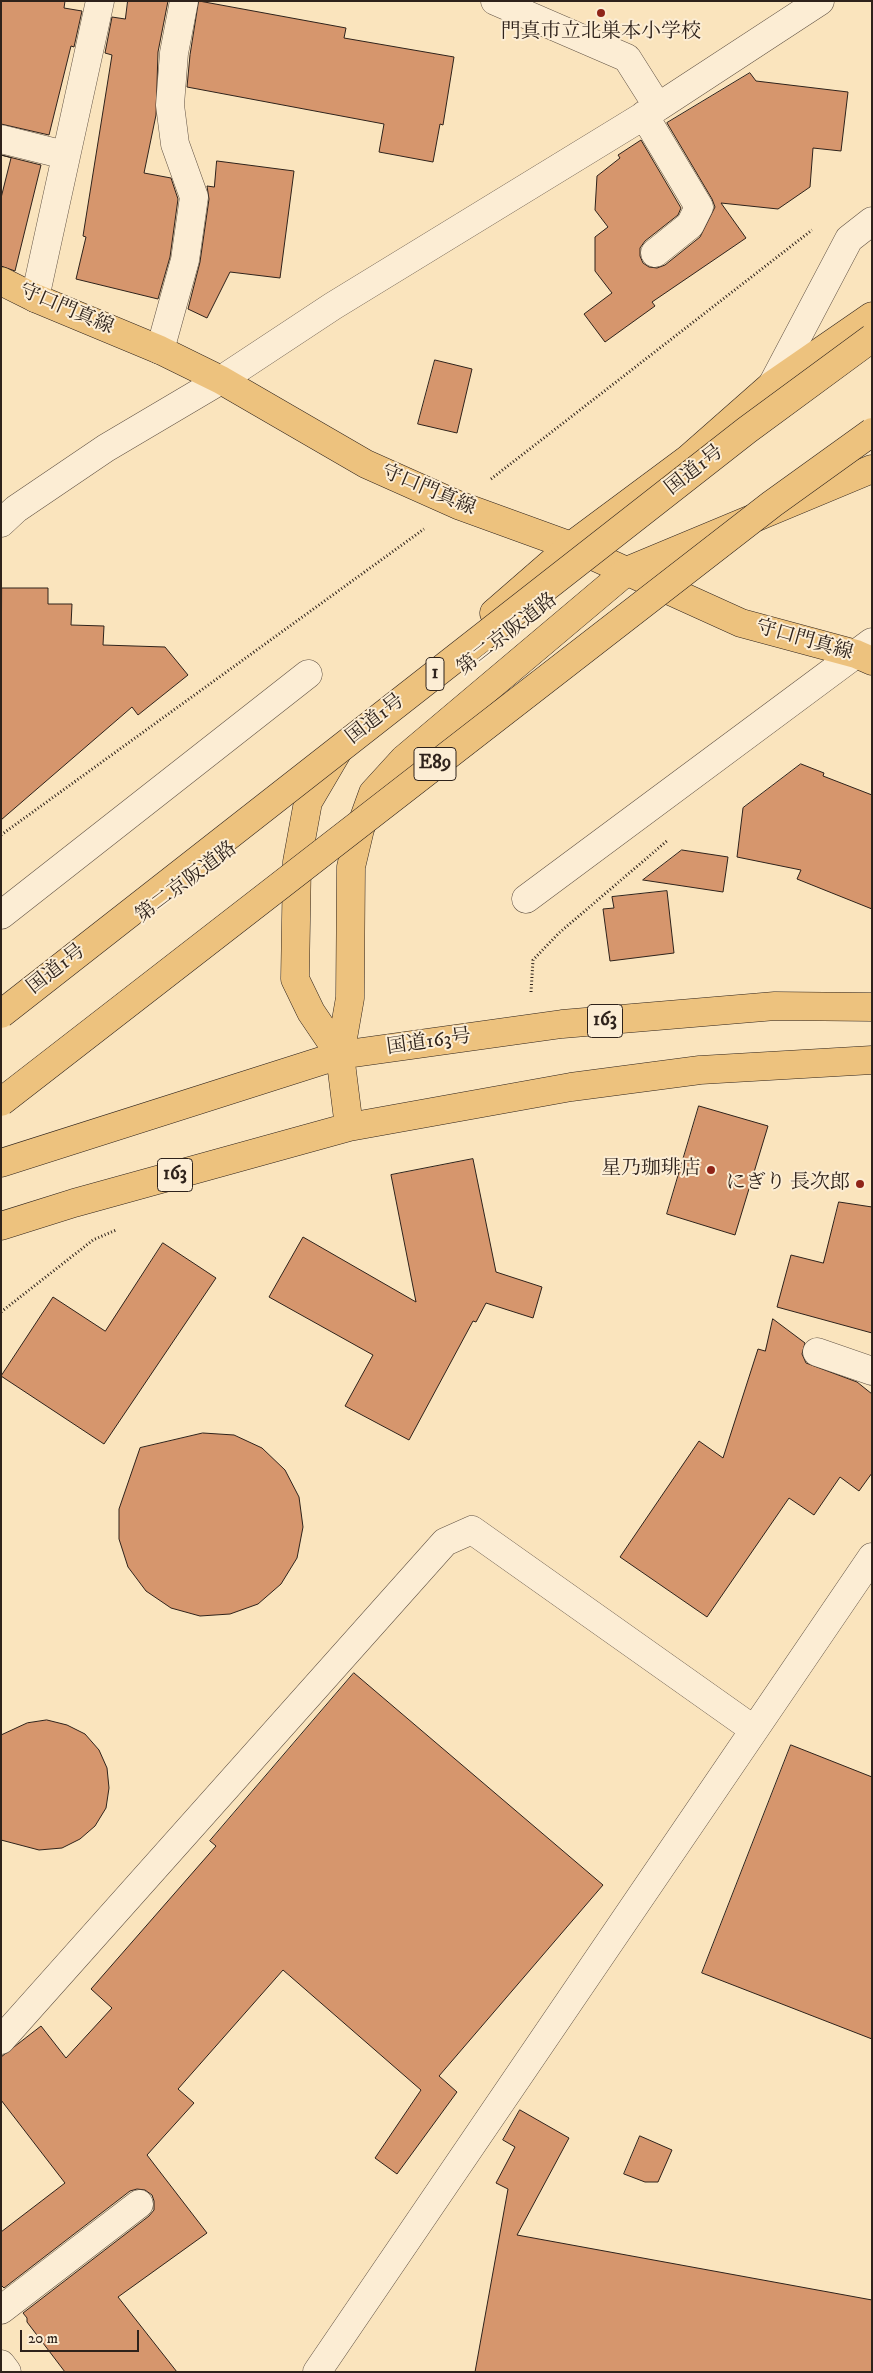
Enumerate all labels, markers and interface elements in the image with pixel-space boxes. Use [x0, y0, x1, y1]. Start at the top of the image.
marker: 門真市立北巣本小学校 [595, 7, 607, 19]
place label: 門真市立北巣本小学校 [501, 21, 701, 45]
street label: 守口門真線 [15, 279, 117, 341]
street label: 国道1号 [661, 441, 729, 501]
street label: 守口門真線 [377, 460, 479, 522]
street label: 第二京阪道路 [453, 589, 563, 681]
street label: 守口門真線 [753, 616, 855, 666]
road number: 1 [426, 658, 444, 691]
street label: 国道1号 [342, 690, 410, 750]
road number: E89 [414, 748, 456, 781]
street label: 第二京阪道路 [132, 837, 242, 929]
street label: 国道1号 [23, 940, 91, 1000]
road number: 163 [588, 1004, 622, 1038]
street label: 国道163号 [385, 1025, 473, 1061]
road number: 163 [158, 1158, 192, 1192]
place label: 星乃珈琲店 [601, 1158, 701, 1182]
marker: 星乃珈琲店 [705, 1164, 717, 1176]
place label: にぎり 長次郎 [726, 1172, 850, 1196]
marker: にぎり 長次郎 [854, 1178, 866, 1190]
scale bar [22, 2320, 141, 2352]
text: 20 m [28, 2329, 58, 2348]

